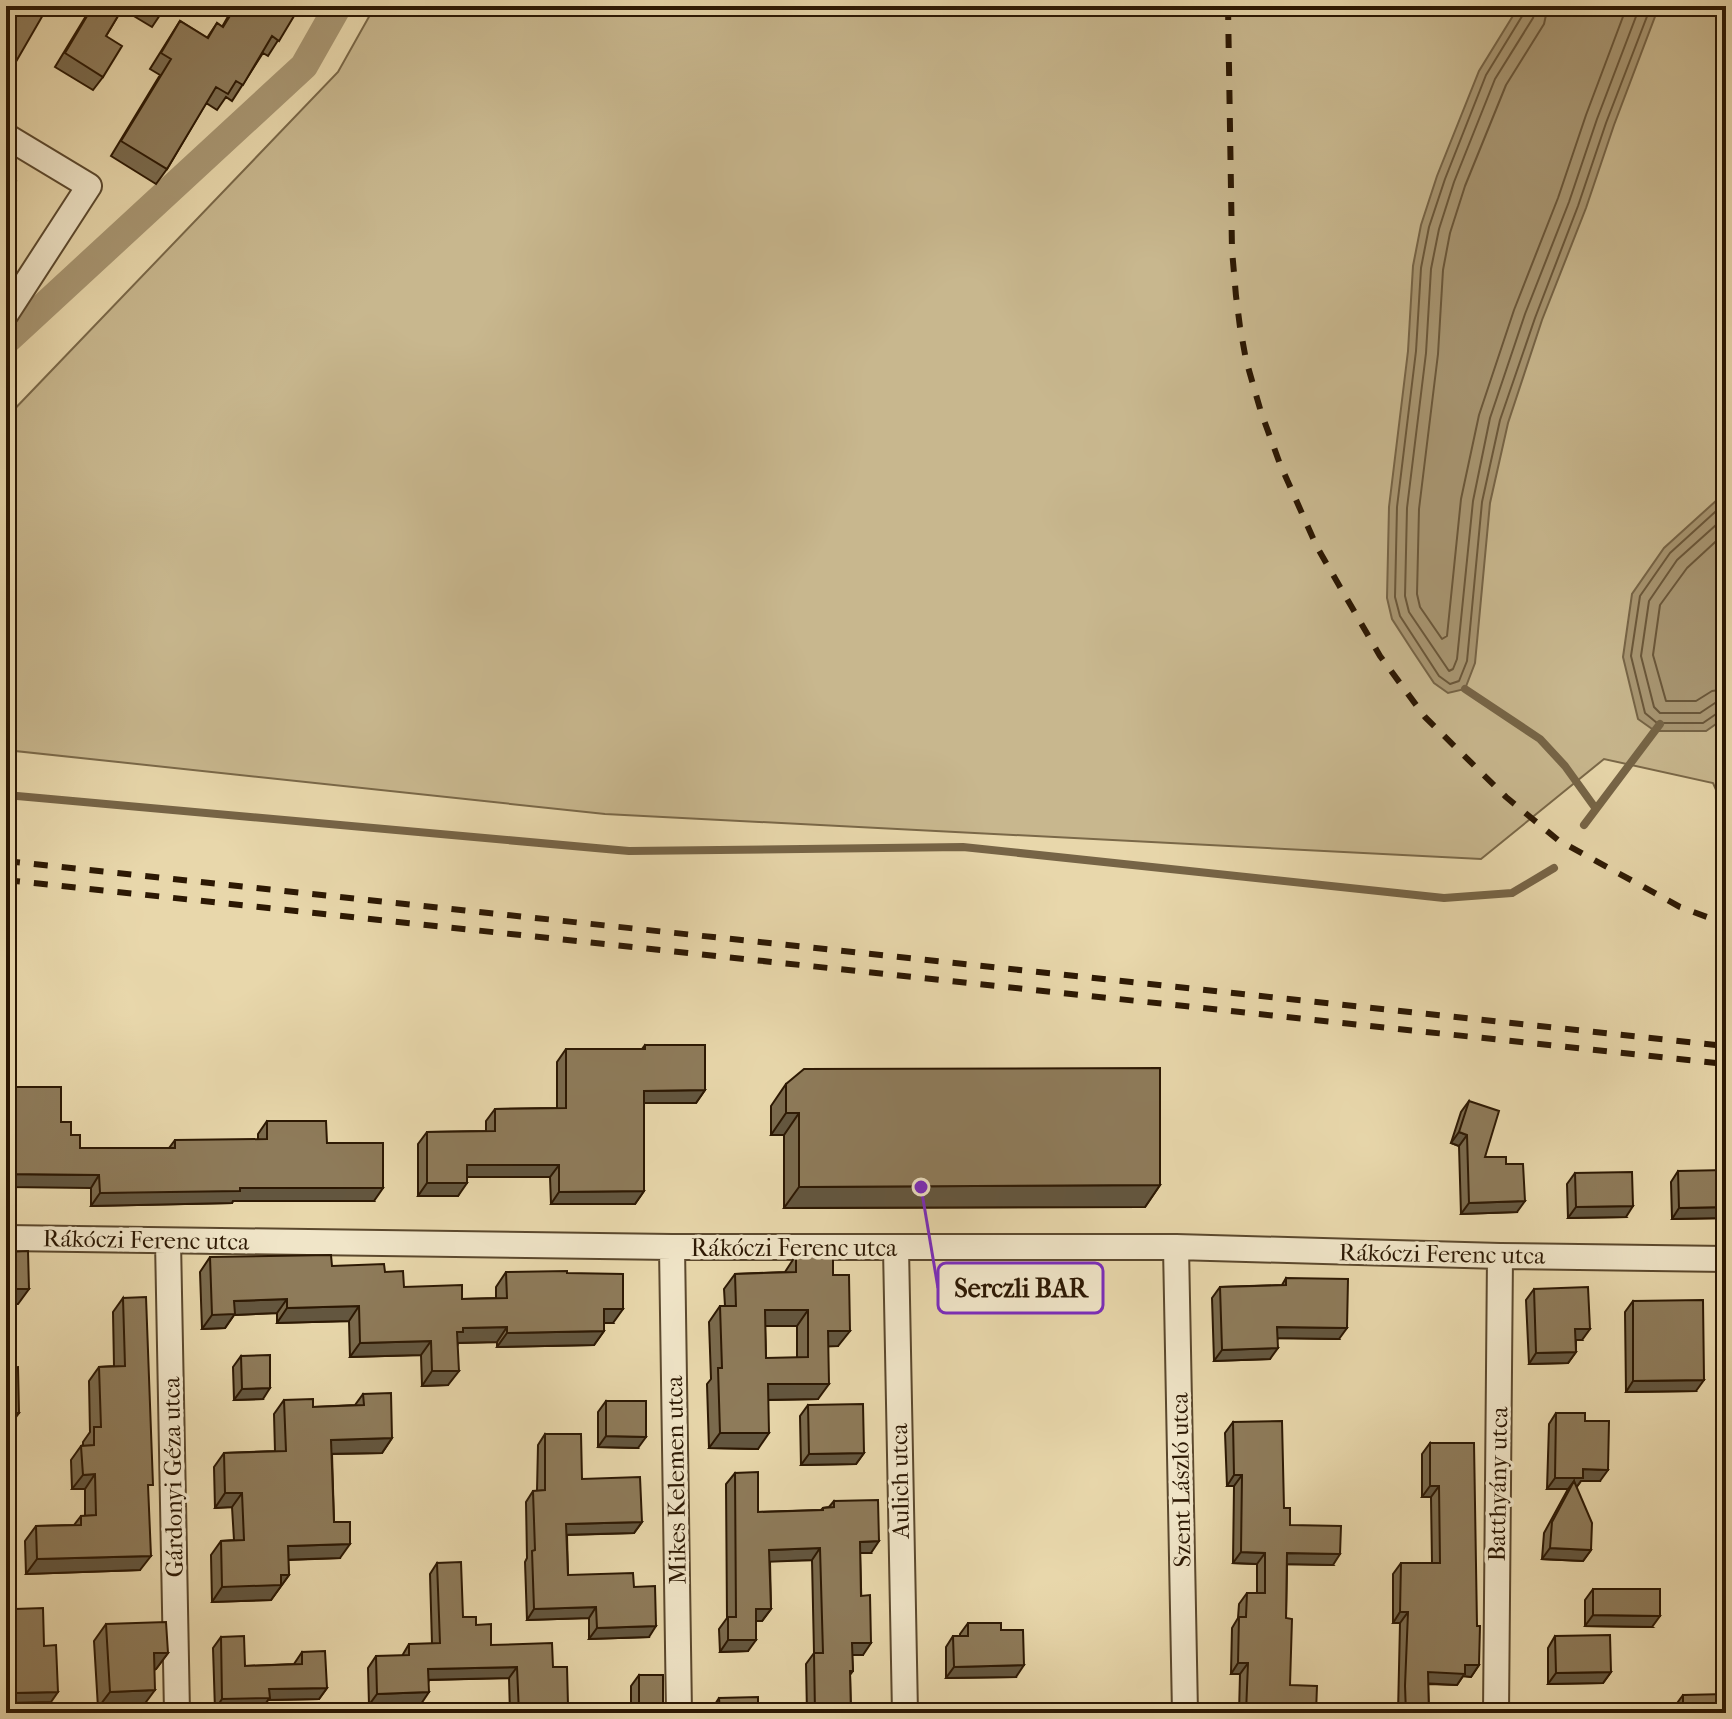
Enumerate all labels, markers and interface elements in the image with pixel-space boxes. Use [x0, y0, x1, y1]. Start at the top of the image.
street label: Rákóczi Ferenc utca [43, 1224, 250, 1256]
street label: Rákóczi Ferenc utca [691, 1234, 898, 1262]
street label: Rákóczi Ferenc utca [1339, 1238, 1546, 1270]
callout: Serczli BAR [938, 1263, 1103, 1313]
text: Serczli BAR [954, 1273, 1090, 1304]
street label: Mikes Kelemen utca [660, 1375, 692, 1585]
street label: Gárdonyi Géza utca [157, 1376, 189, 1578]
street label: Szent László utca [1165, 1391, 1197, 1568]
street label: Batthyány utca [1483, 1405, 1513, 1562]
street label: Aulich utca [885, 1422, 915, 1540]

